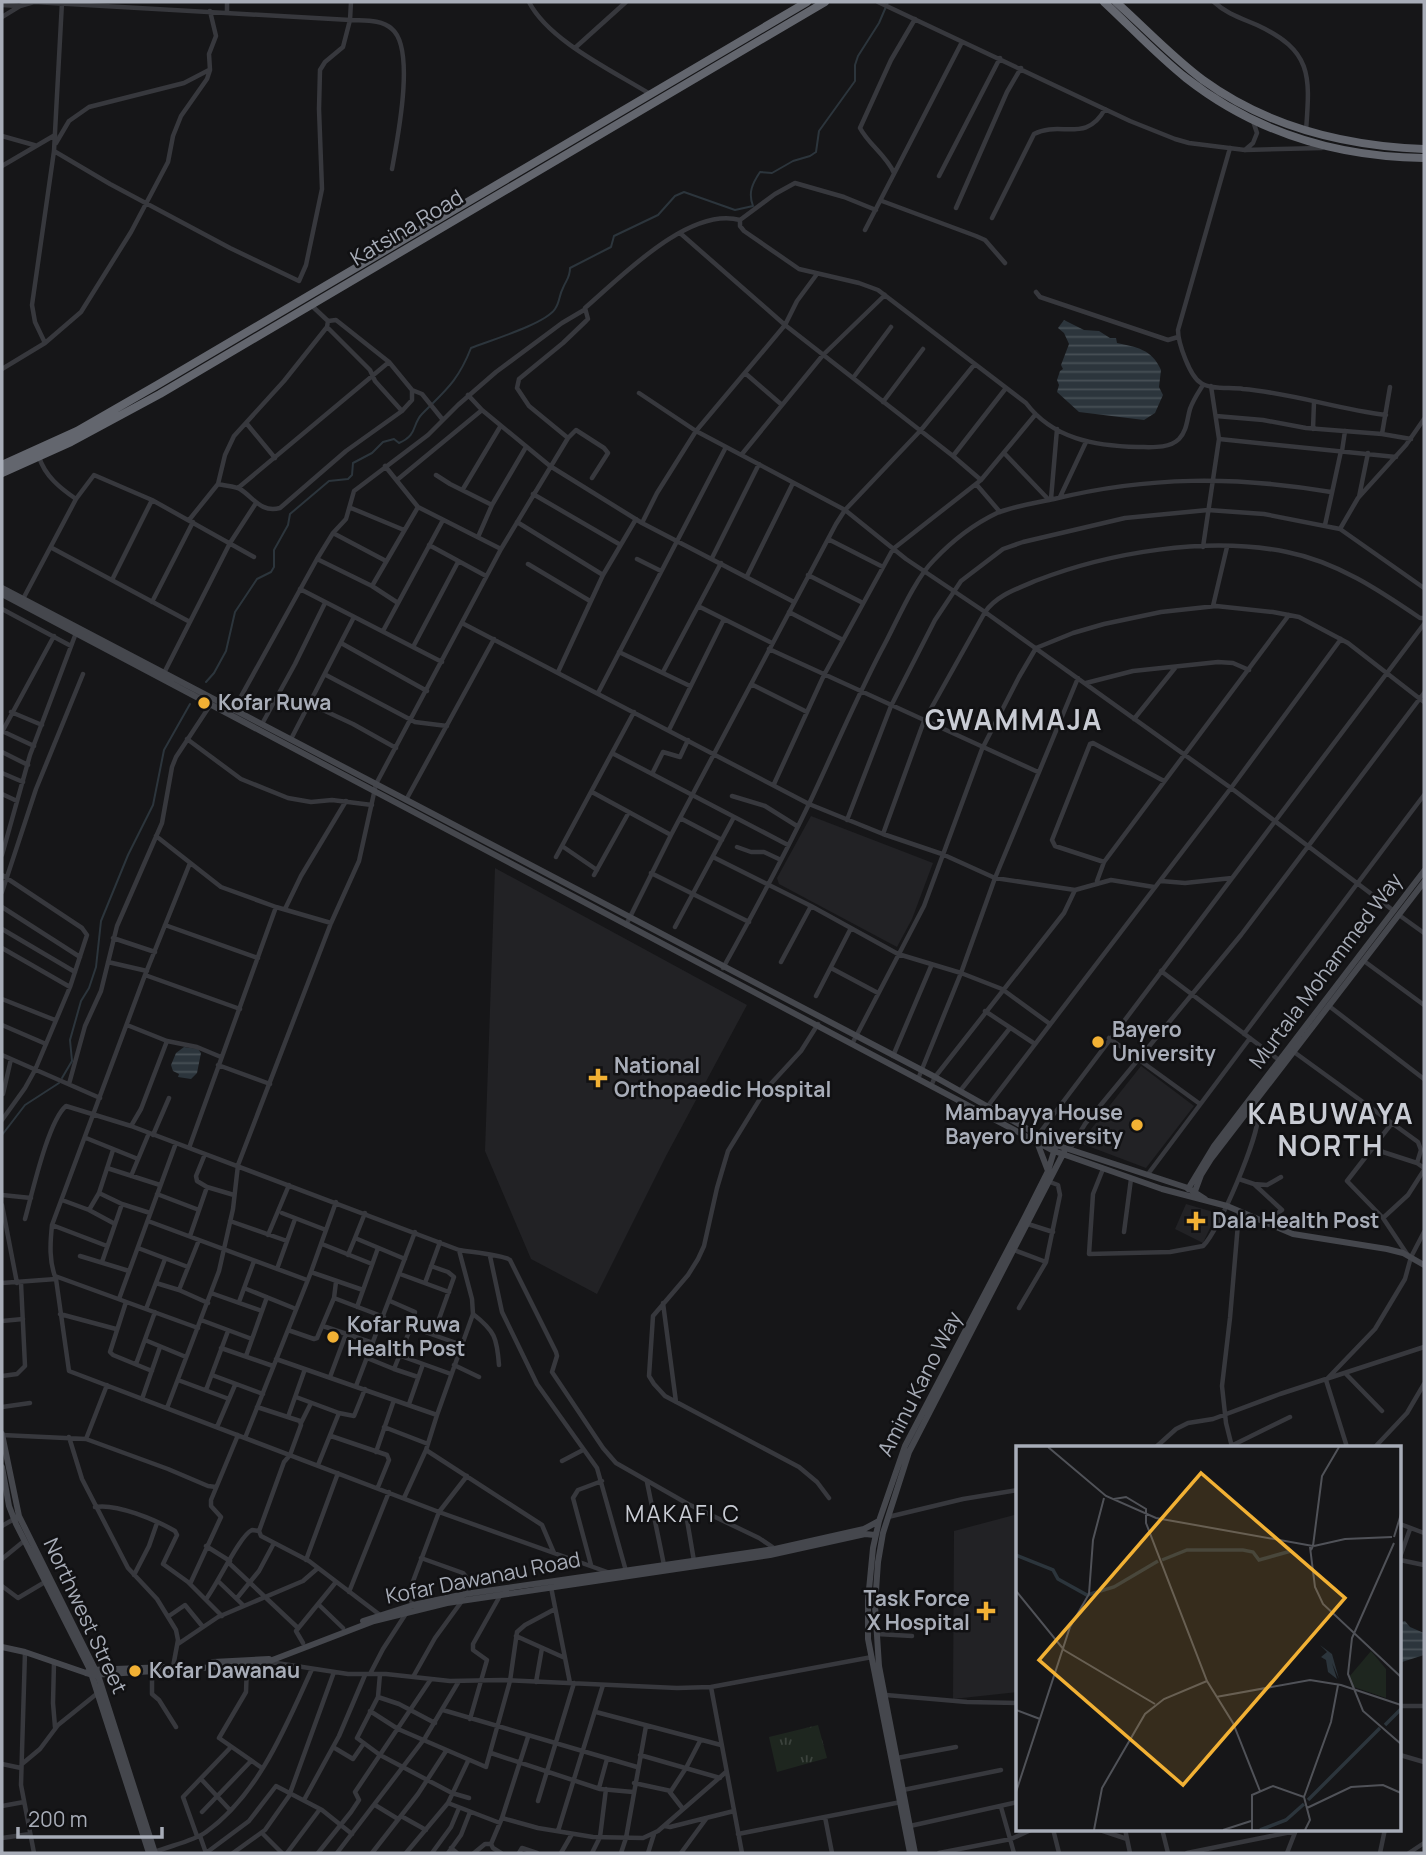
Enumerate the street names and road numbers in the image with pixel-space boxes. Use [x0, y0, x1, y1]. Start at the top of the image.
street label: Katsina Road [345, 183, 468, 272]
street label: Murtala Mohammed Way [1242, 867, 1408, 1074]
street label: Aminu Kano Way [871, 1306, 968, 1461]
street label: Northwest Street [38, 1533, 134, 1698]
street label: Kofar Dawanau Road [383, 1544, 583, 1610]

